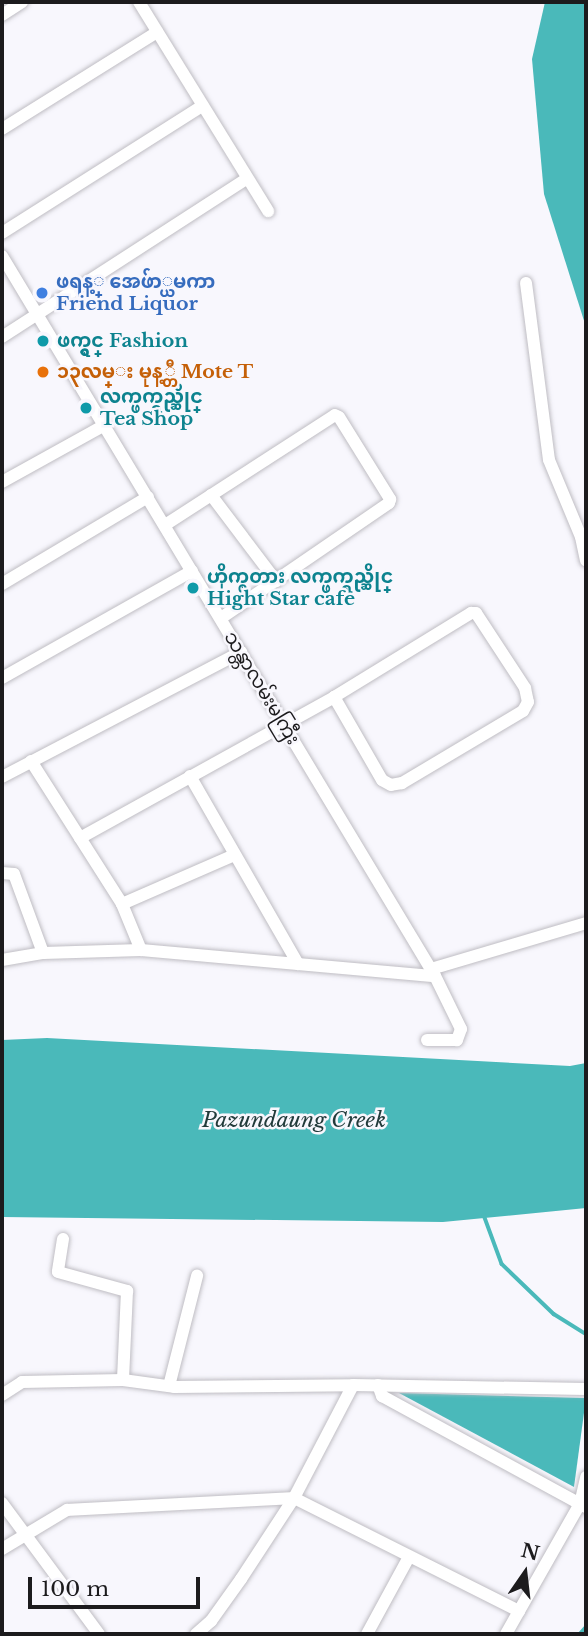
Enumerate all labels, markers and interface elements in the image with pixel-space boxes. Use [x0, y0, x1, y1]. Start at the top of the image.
place label: ဖရန့္ အေဖ်ာ္ယမကာ Friend Liquor [56, 271, 215, 315]
marker: ဖရန့္ အေဖ်ာ္ယမကာ Friend Liquor [34, 285, 50, 301]
place label: ဖက္ရွင္ Fashion [57, 330, 188, 352]
marker: ဖက္ရွင္ Fashion [35, 333, 51, 349]
place label: ၁၃လမ္း မုန့္တီ Mote T [57, 361, 254, 383]
marker: ၁၃လမ္း မုန့္တီ Mote T [35, 364, 51, 380]
place label: လက္ဖက္ရည္ဆိုင္ Tea Shop [100, 386, 203, 430]
marker: လက္ဖက္ရည္ဆိုင္ Tea Shop [78, 400, 94, 416]
place label: ဟိုက္စတား လက္ဖက္ရည္ဆိုင္ Hight Star cafe [207, 566, 393, 610]
marker: ဟိုက္စတား လက္ဖက္ရည္ဆိုင္ Hight Star cafe [185, 580, 201, 596]
street label: သန္တာလမ်းမကြီး [219, 627, 305, 749]
water label: Pazundaung Creek [202, 1107, 386, 1133]
north arrow [490, 1538, 560, 1608]
text: N [519, 1539, 542, 1565]
scale bar [32, 1562, 203, 1606]
text: 100 m [41, 1576, 109, 1602]

